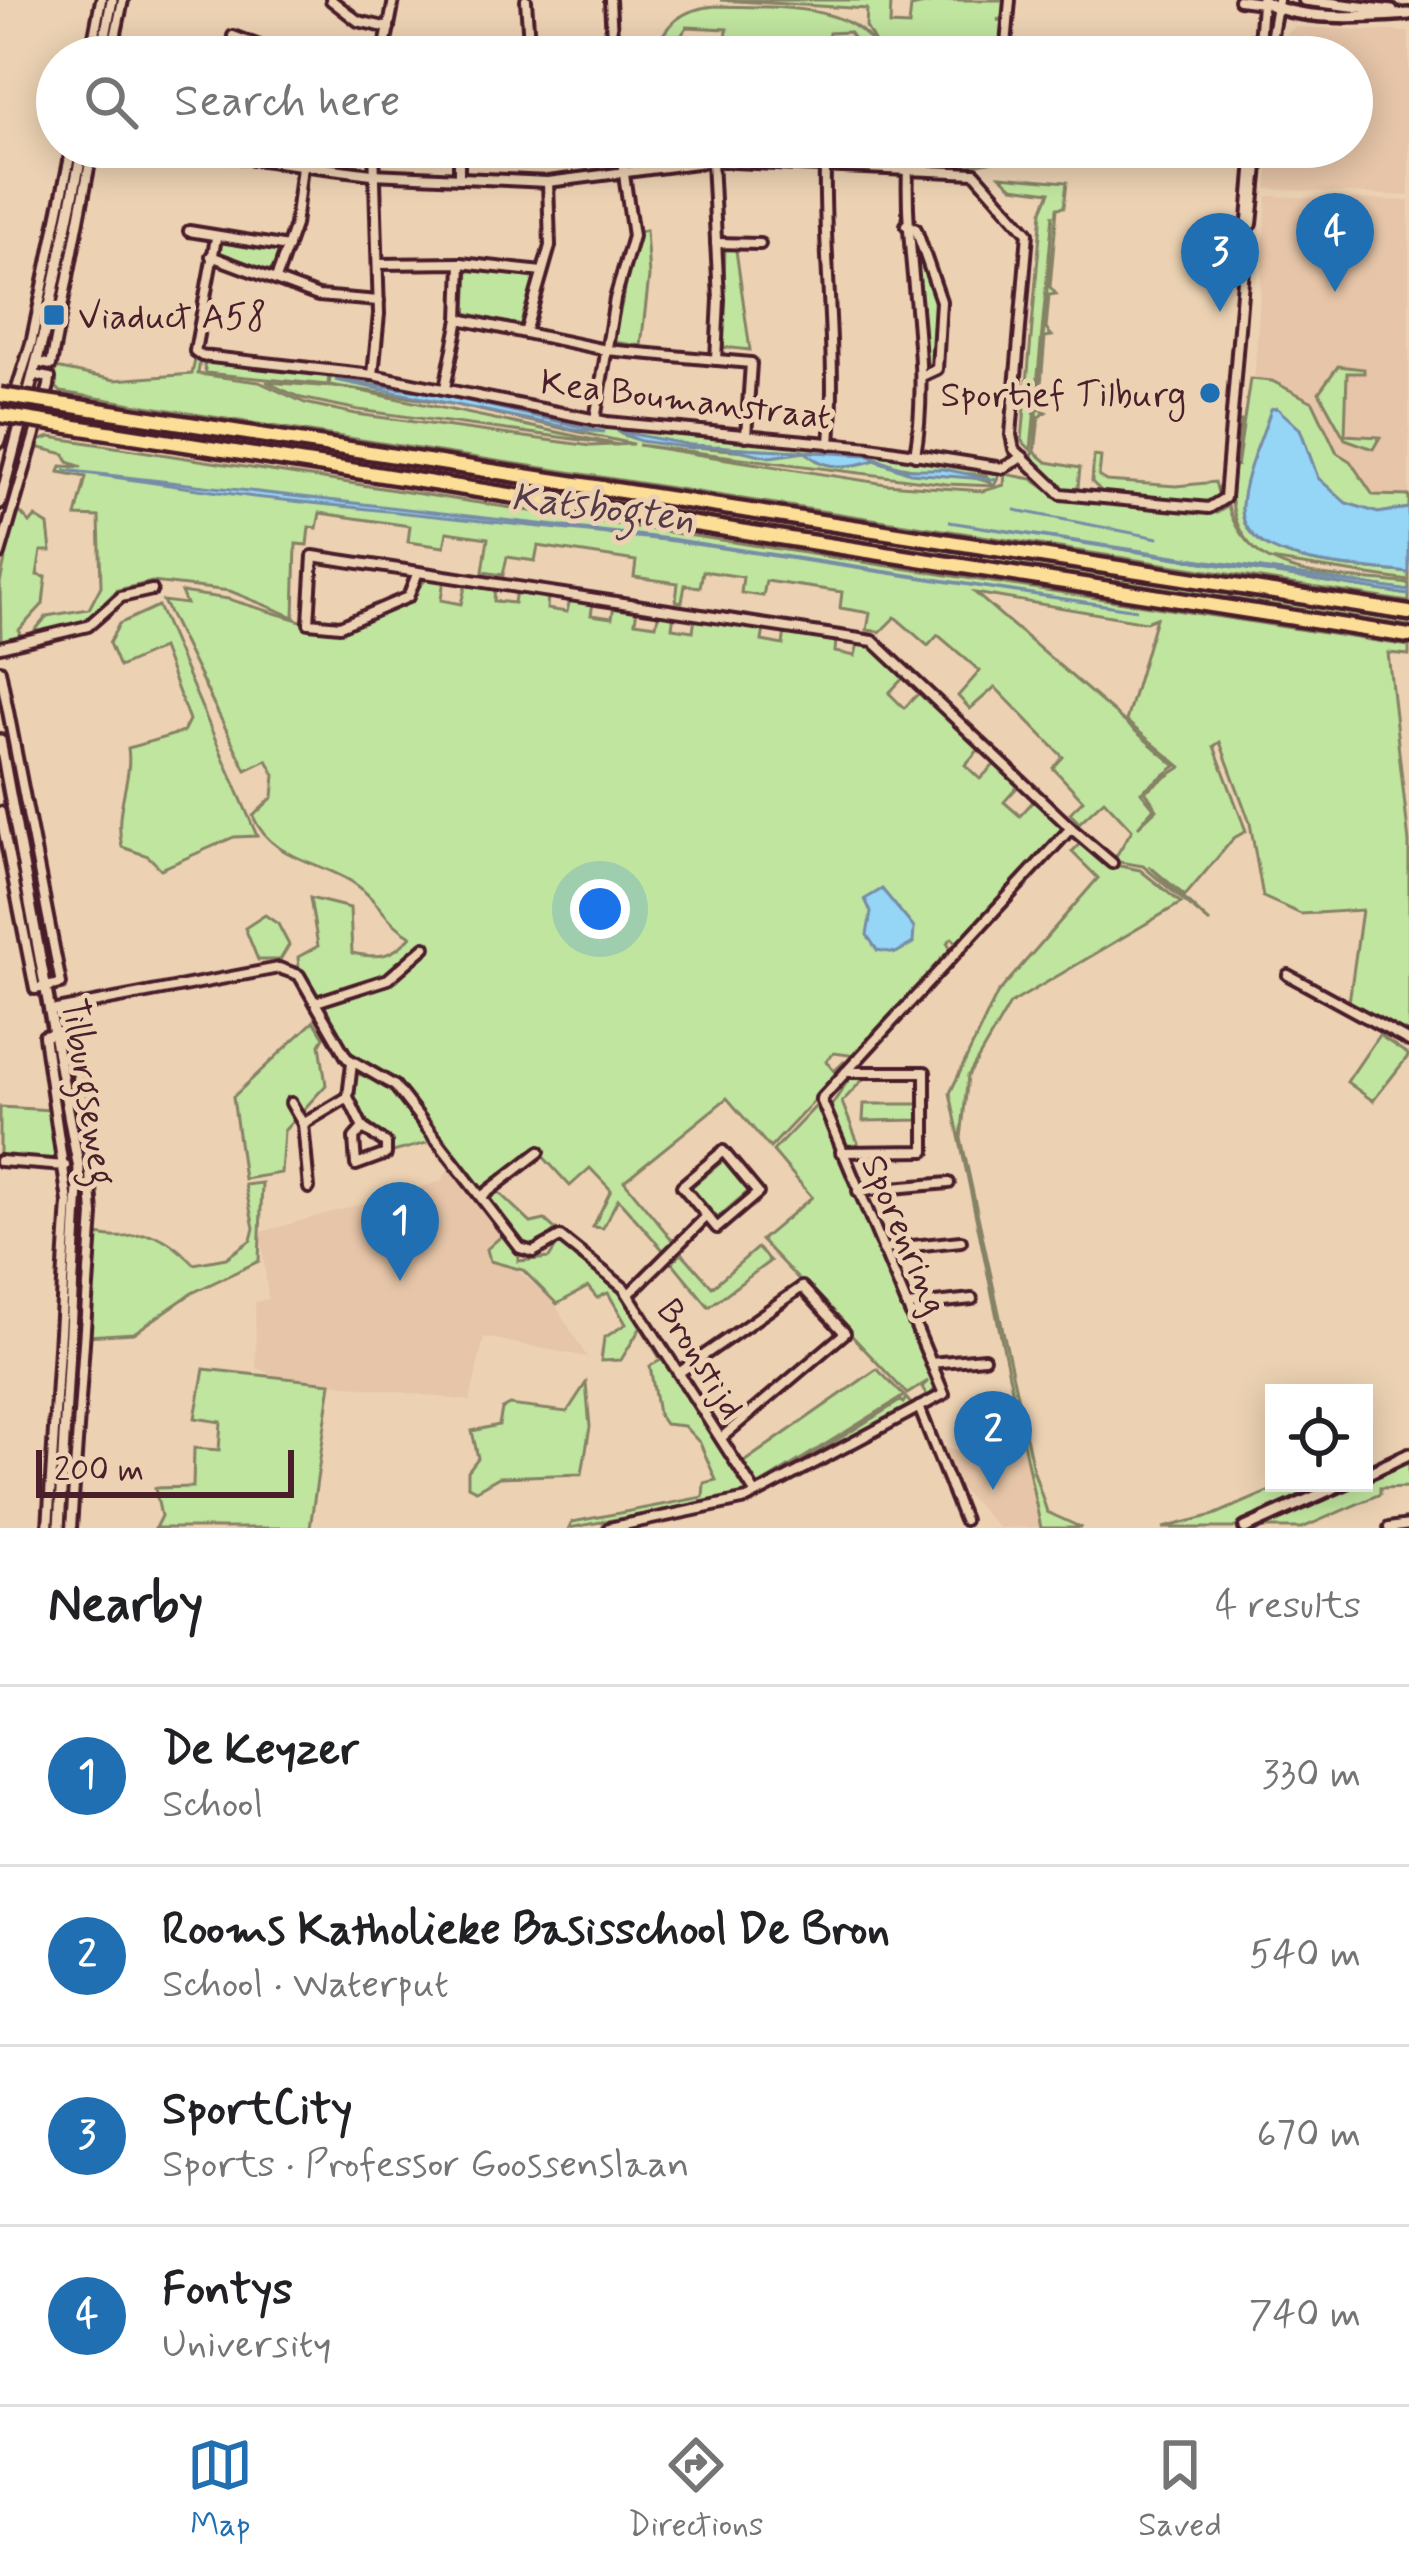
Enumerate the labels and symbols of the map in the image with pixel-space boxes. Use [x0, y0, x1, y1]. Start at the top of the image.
pin: 4 [1296, 193, 1374, 292]
pin: 3 [1181, 213, 1259, 312]
place label: Viaduct A58 [78, 295, 266, 342]
marker: Viaduct A58 [41, 302, 67, 328]
street label: Kea Boumanstraat [538, 360, 833, 443]
place label: Sportief Tilburg [941, 373, 1186, 422]
marker: Sportief Tilburg [1197, 380, 1223, 406]
water label: Katsbogten [508, 473, 697, 550]
your location [570, 879, 630, 939]
street label: Tilburgseweg [46, 995, 125, 1190]
street label: Sporenring [848, 1148, 957, 1322]
pin: 1 [361, 1182, 439, 1281]
street label: Bronstijd [644, 1291, 754, 1429]
pin: 2 [954, 1391, 1032, 1490]
scale bar [36, 1444, 294, 1497]

